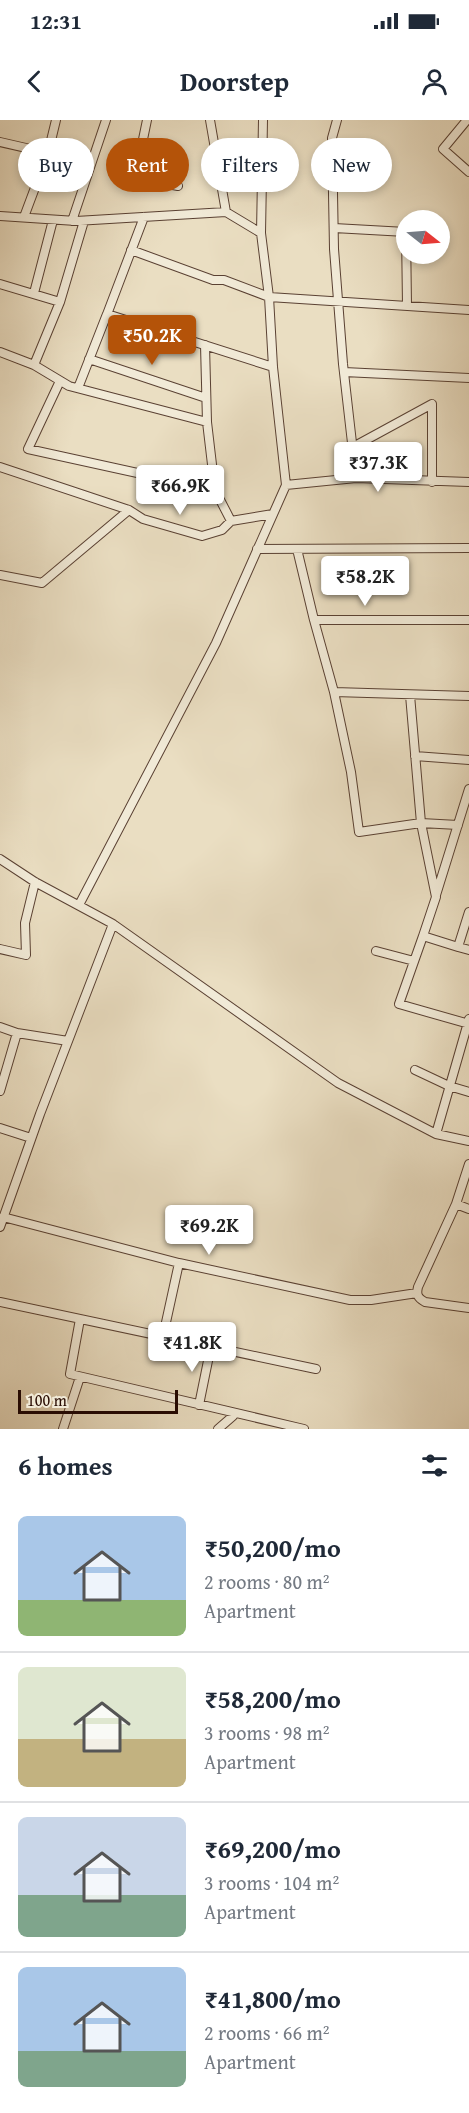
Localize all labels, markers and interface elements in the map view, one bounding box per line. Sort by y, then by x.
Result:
text: 12:31 [30,5,82,37]
text: Doorstep [180,61,289,101]
icon: back [18,65,51,98]
icon: person [418,65,451,98]
chip: Buy [18,138,94,192]
chip: Rent [106,138,189,192]
chip: Filters [201,138,299,192]
chip: New [311,138,392,192]
north arrow [396,210,450,264]
map controls [396,210,450,264]
pin: ₹50.2K [103,315,201,366]
text: ₹50.2K [122,320,182,349]
pin: ₹37.3K [329,442,427,493]
text: ₹37.3K [348,447,408,476]
pin: ₹66.9K [131,465,229,516]
text: ₹66.9K [150,470,210,499]
pin: ₹58.2K [316,556,414,607]
text: ₹58.2K [335,561,395,590]
pin: ₹69.2K [160,1205,258,1256]
text: ₹69.2K [179,1210,239,1239]
pin: ₹41.8K [143,1322,241,1373]
text: ₹41.8K [162,1327,222,1356]
scale bar [18,1387,178,1414]
text: 100 m [27,1388,67,1412]
text: 6 homes [18,1446,113,1485]
icon: filters [418,1449,451,1482]
text: ₹50,200/mo [204,1528,341,1567]
icon: home [66,1540,138,1612]
text: 2 rooms · 80 m² [204,1567,330,1596]
text: Apartment [204,1596,296,1625]
text: ₹58,200/mo [204,1679,341,1718]
icon: home [66,1691,138,1763]
text: 3 rooms · 98 m² [204,1718,330,1747]
text: Apartment [204,1747,296,1776]
text: ₹69,200/mo [204,1829,341,1868]
icon: home [66,1841,138,1913]
text: 3 rooms · 104 m² [204,1868,339,1897]
text: Apartment [204,1897,296,1926]
text: ₹41,800/mo [204,1979,341,2018]
icon: home [66,1991,138,2063]
text: 2 rooms · 66 m² [204,2018,330,2047]
text: Apartment [204,2047,296,2076]

